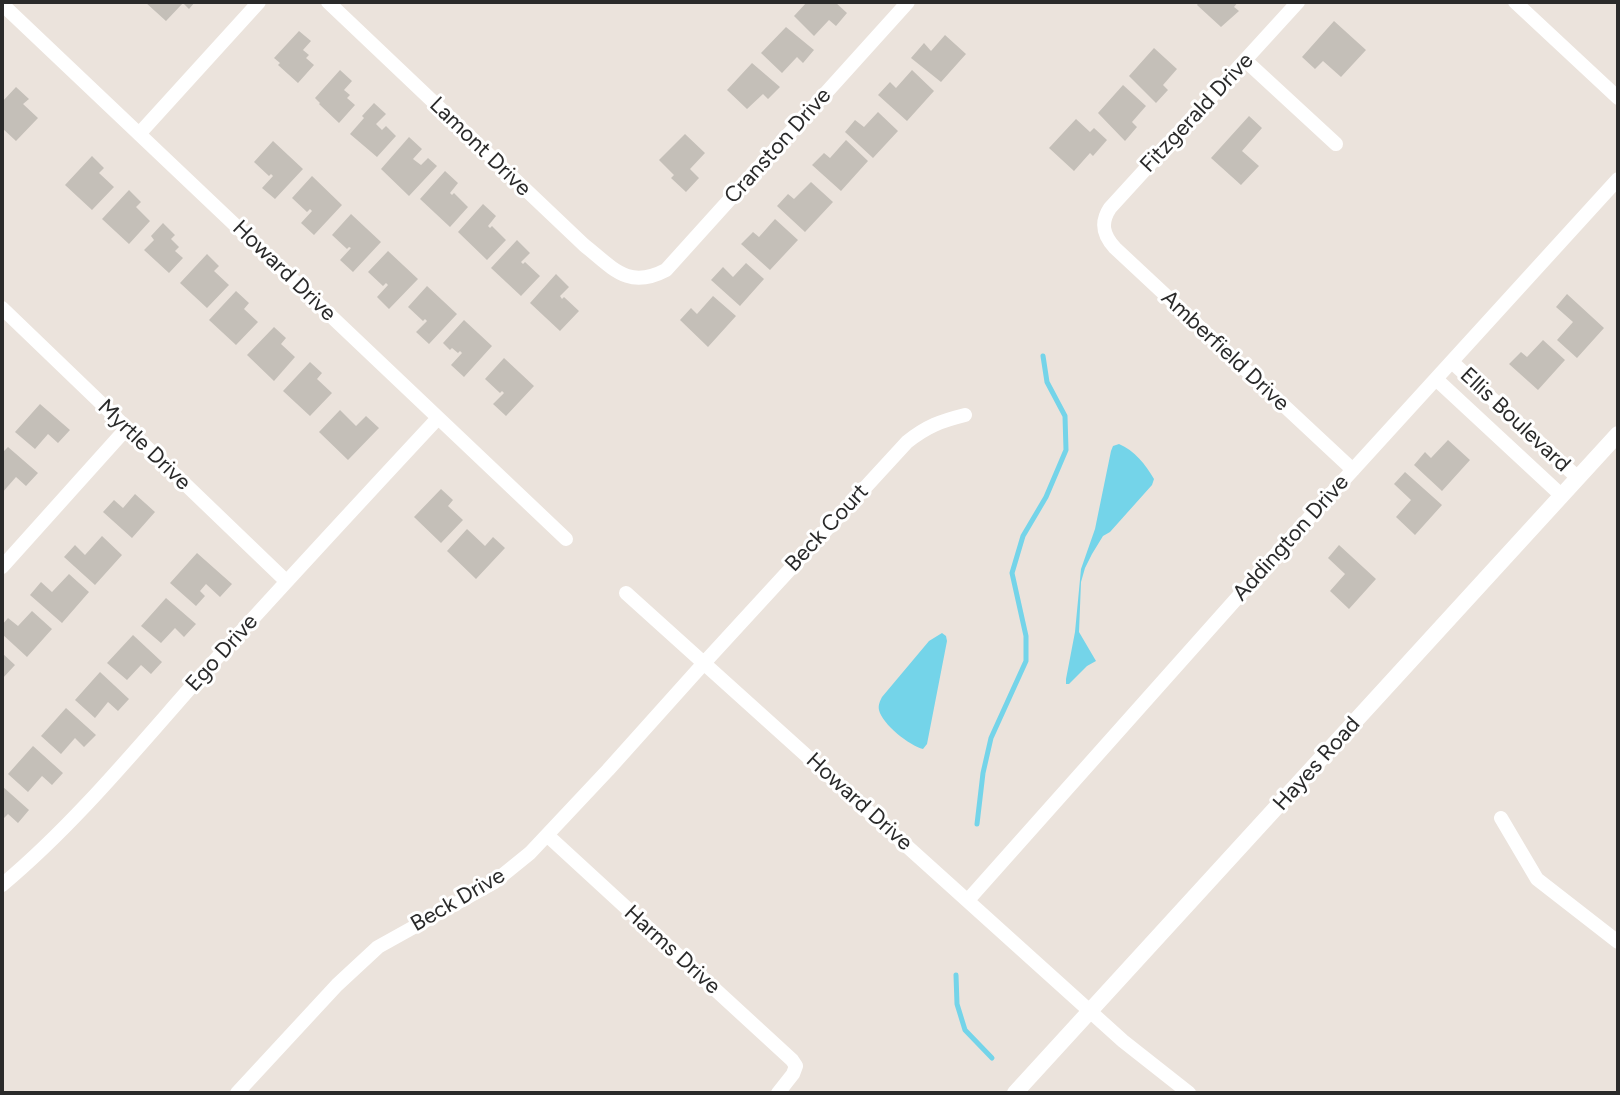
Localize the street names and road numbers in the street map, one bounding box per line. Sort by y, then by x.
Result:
street label: Fitzgerald Drive [1135,48,1259,178]
street label: Cranston Drive [719,83,837,209]
street label: Lamont Drive [424,92,536,202]
street label: Howard Drive [227,215,341,327]
street label: Amberfield Drive [1156,285,1294,417]
street label: Ellis Boulevard [1454,362,1576,478]
street label: Myrtle Drive [92,394,196,496]
street label: Addington Drive [1228,470,1354,606]
street label: Beck Court [780,479,874,577]
street label: Ego Drive [180,609,264,697]
street label: Hayes Road [1268,712,1366,816]
street label: Howard Drive [800,747,918,857]
street label: Beck Drive [406,862,510,938]
street label: Harms Drive [618,900,726,1000]

